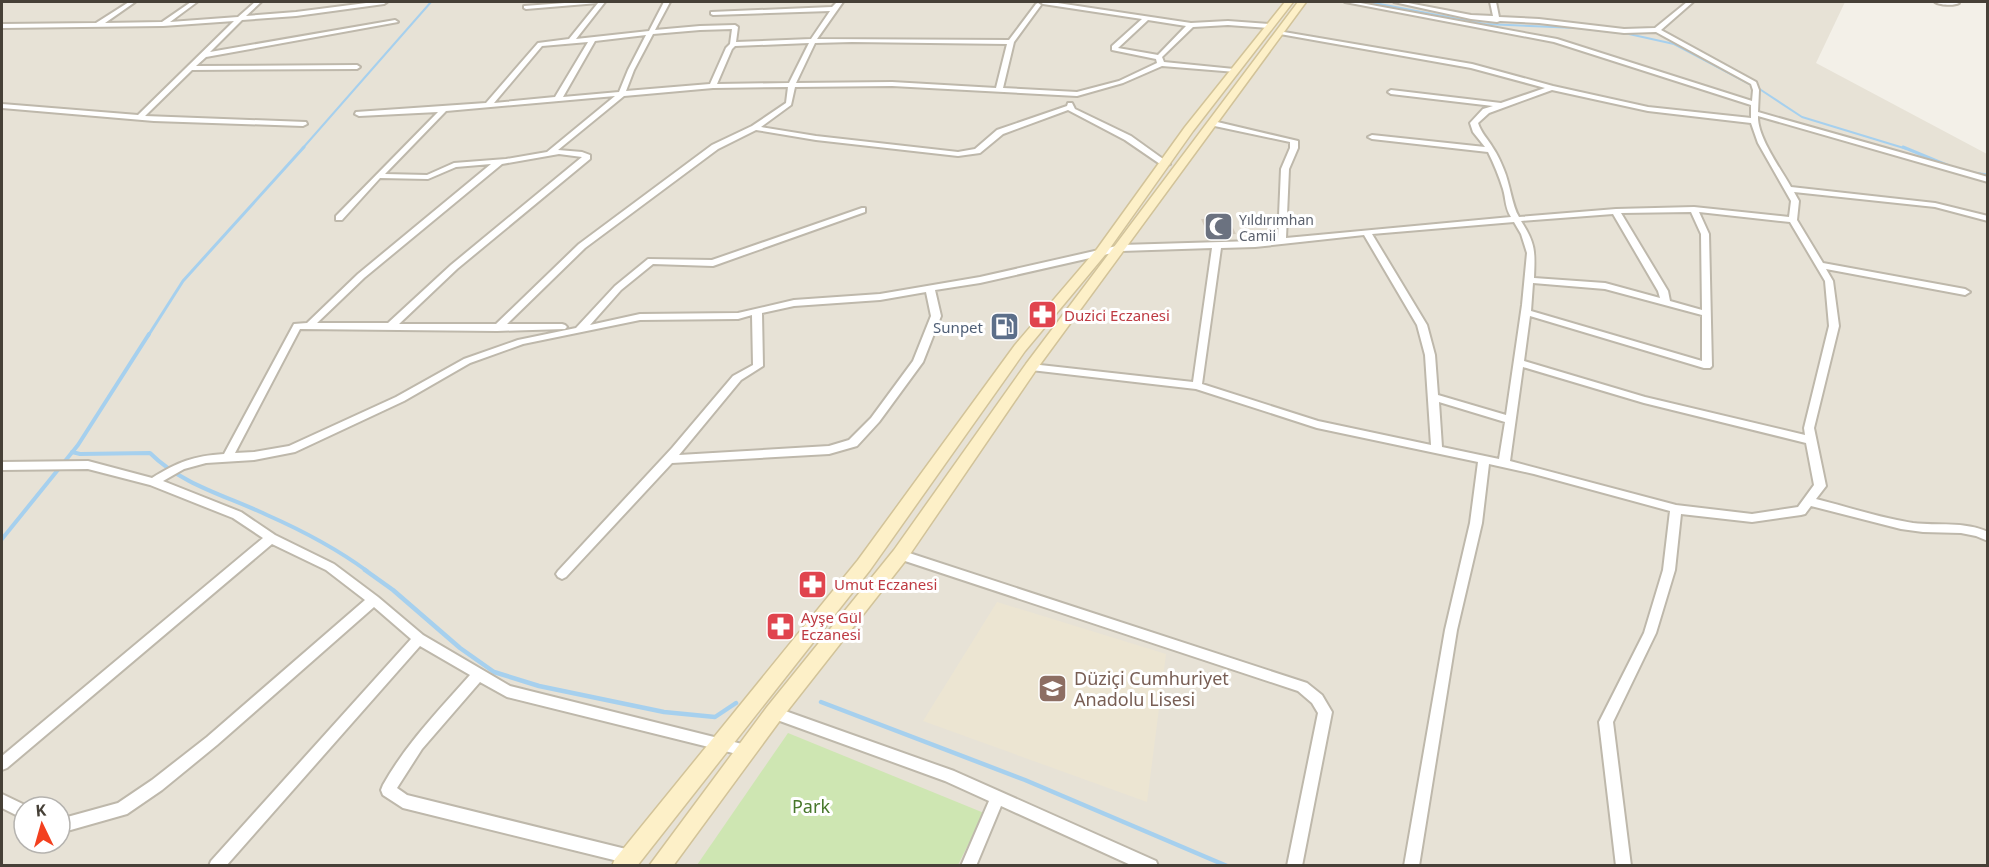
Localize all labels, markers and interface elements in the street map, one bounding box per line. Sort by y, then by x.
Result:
place label: Yıldırımhan Camii [1239,210,1314,245]
mosque icon: Yıldırımhan Camii [1202,211,1234,243]
pharmacy icon: Duzici Eczanesi [1027,299,1059,331]
place label: Duzici Eczanesi [1064,305,1170,325]
fuel station icon: Sunpet [988,311,1020,343]
place label: Sunpet [933,317,984,337]
pharmacy icon: Umut Eczanesi [797,568,829,600]
place label: Umut Eczanesi [834,574,937,594]
place label: Ayşe Gül Eczanesi [801,607,862,644]
pharmacy icon: Ayşe Gül Eczanesi [764,610,796,642]
place label: Düziçi Cumhuriyet Anadolu Lisesi [1074,666,1229,711]
school or university icon: Düziçi Cumhuriyet Anadolu Lisesi [1037,672,1069,704]
park label: Park [792,794,830,818]
north arrow [12,795,72,855]
text: K [34,799,47,821]

